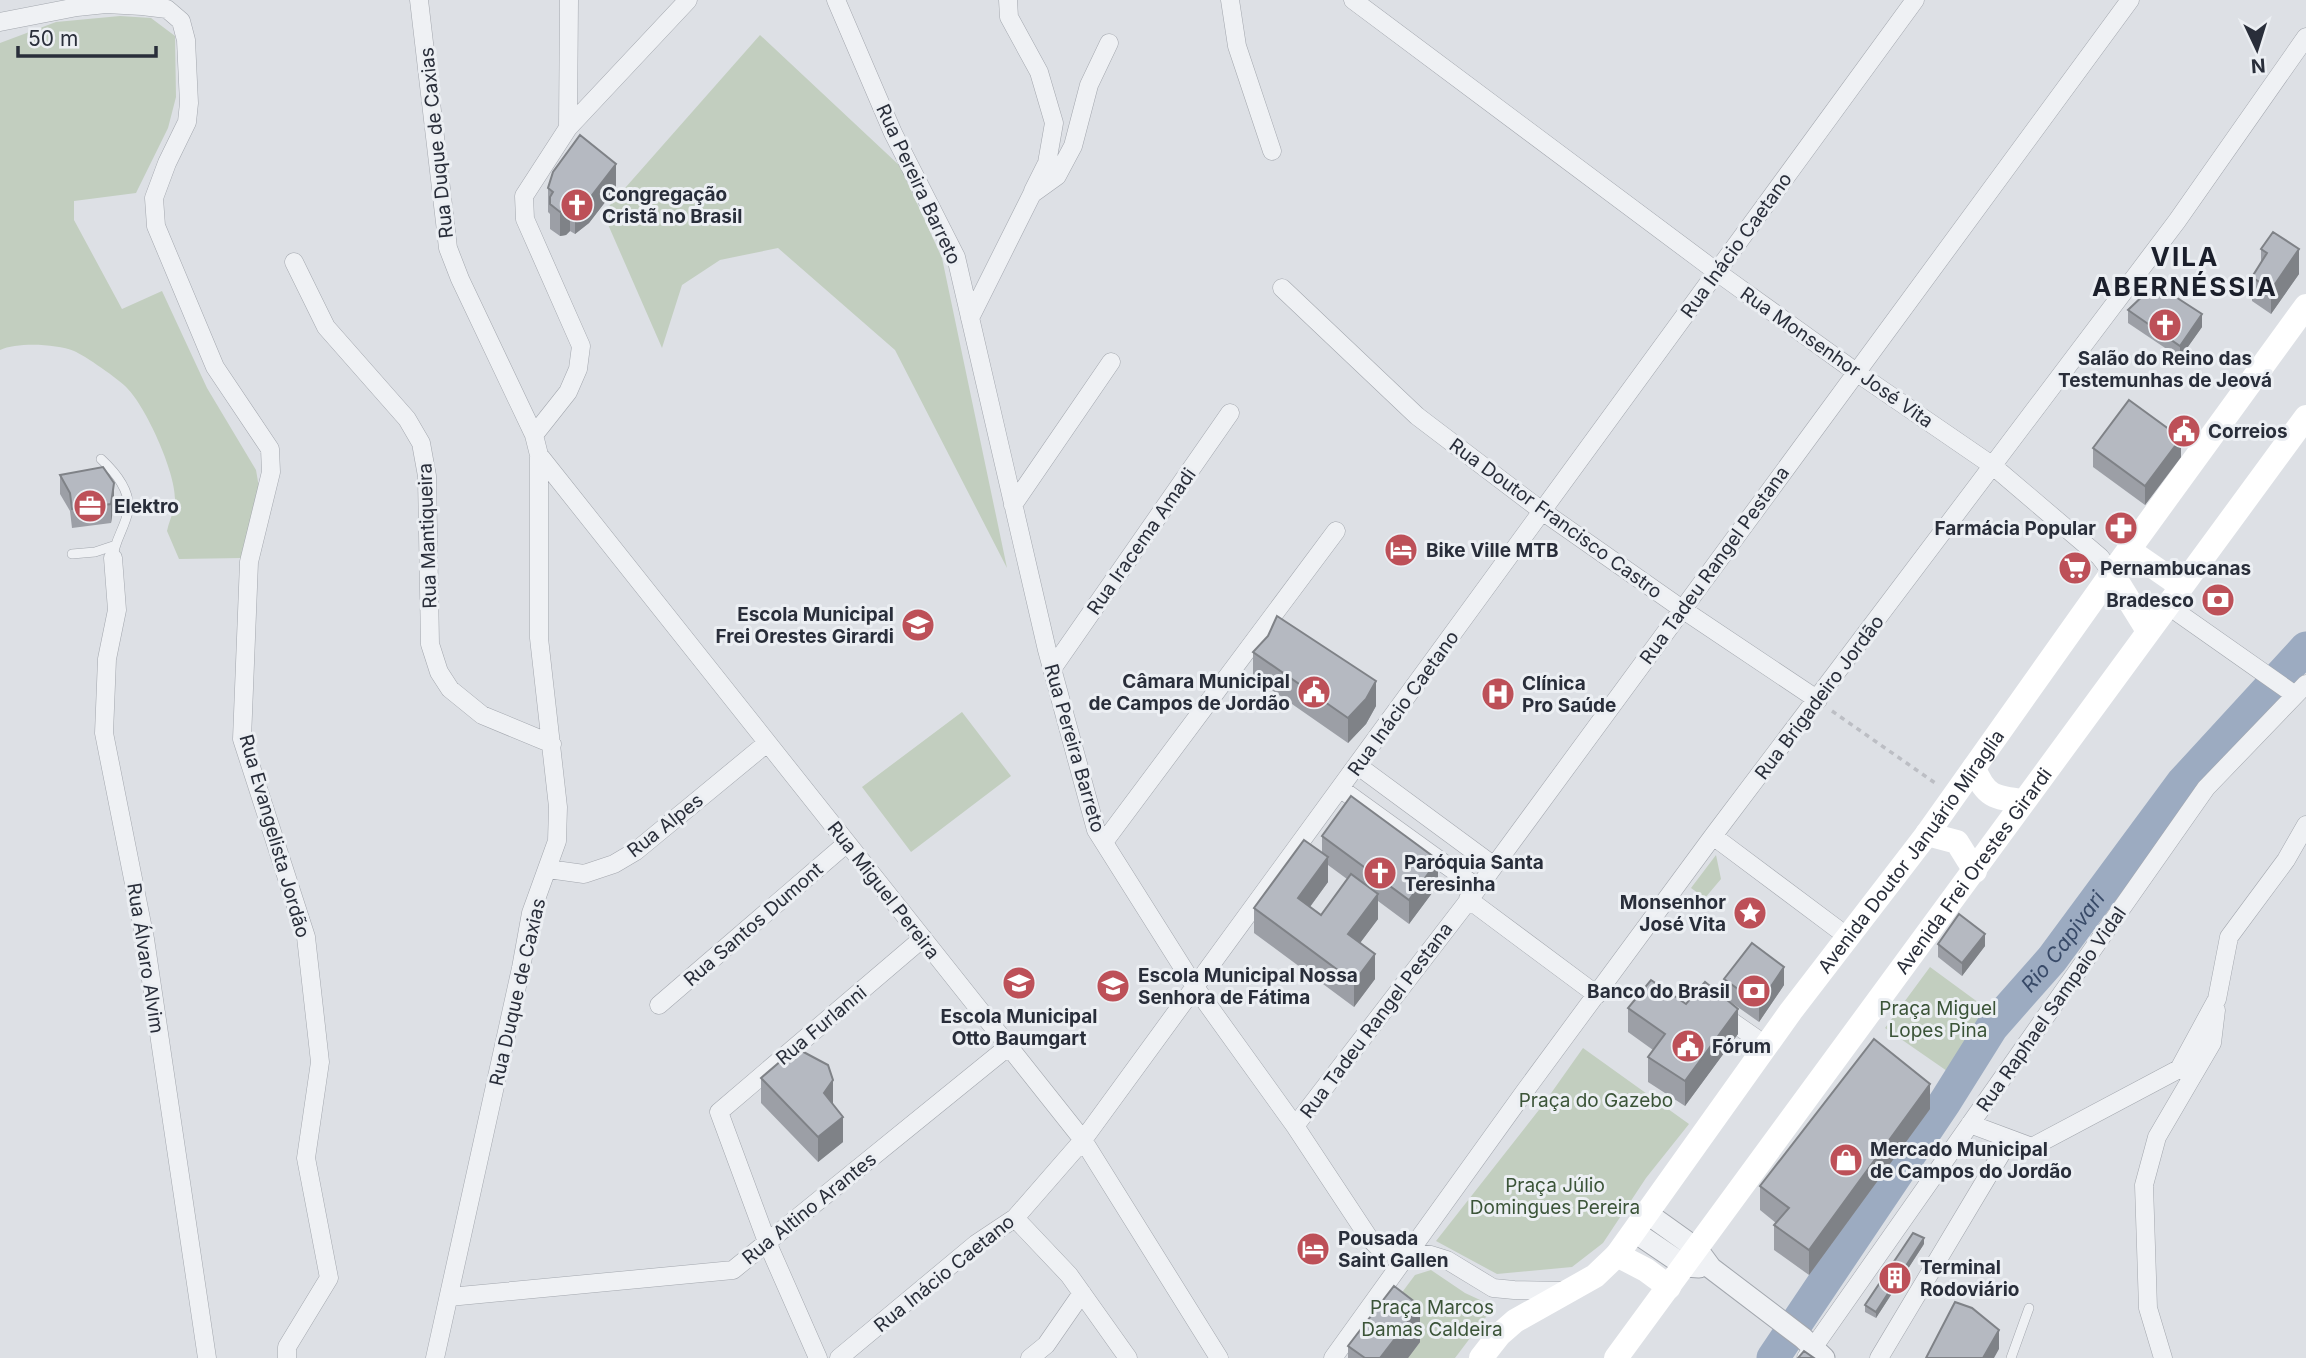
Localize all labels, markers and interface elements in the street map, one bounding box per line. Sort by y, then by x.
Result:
scale bar [18,14,156,58]
north arrow [2222,14,2292,84]
text: 50 m [28,26,78,51]
street label: Rua Duque de Caxias [415,46,458,240]
text: N [2250,53,2266,77]
street label: Rua Pereira Barreto [871,100,966,268]
street label: Rua Inácio Caetano [1676,168,1797,322]
place label: Congregação Cristã no Brasil [602,183,742,228]
church icon: Congregação Cristã no Brasil [558,186,596,224]
district label: VILA ABERNÉSSIA [2092,241,2278,302]
street label: Rua Monsenhor José Vita [1736,282,1938,433]
church icon: Salão do Reino das Testemunhas de Jeová [2146,306,2184,344]
place label: Salão do Reino das Testemunhas de Jeová [2058,347,2272,392]
public building icon: Correios [2165,412,2203,450]
place label: Correios [2208,420,2288,443]
street label: Rua Doutor Francisco Castro [1445,433,1667,603]
street label: Rua Tadeu Rangel Pestana [1635,462,1794,669]
street label: Rua Mantiqueira [413,463,442,609]
street label: Rua Iracema Amadi [1082,464,1201,619]
office icon: Elektro [71,487,109,525]
place label: Elektro [114,495,179,518]
pharmacy icon: Farmácia Popular [2102,509,2140,547]
place label: Farmácia Popular [1935,517,2096,540]
hotel icon: Bike Ville MTB [1382,531,1420,569]
place label: Bike Ville MTB [1426,539,1559,562]
supermarket icon: Pernambucanas [2056,549,2094,587]
place label: Pernambucanas [2100,557,2251,580]
bank icon: Bradesco [2199,581,2237,619]
place label: Bradesco [2106,589,2194,612]
place label: Escola Municipal Frei Orestes Girardi [716,603,894,648]
school or university icon: Escola Municipal Frei Orestes Girardi [899,606,937,644]
street label: Rua Brigadeiro Jordão [1750,611,1889,784]
street label: Rua Inácio Caetano [1343,626,1464,780]
street label: Rua Pereira Barreto [1039,661,1110,835]
place label: Câmara Municipal de Campos de Jordão [1089,670,1290,715]
place label: Clínica Pro Saúde [1522,672,1616,717]
public building icon: Câmara Municipal de Campos de Jordão [1295,673,1333,711]
hospital icon: Clínica Pro Saúde [1479,675,1517,713]
street label: Avenida Doutor Januário Miraglia [1813,725,2009,978]
street label: Rua Evangelista Jordão [234,732,315,940]
street label: Avenida Frei Orestes Girardi [1890,764,2057,979]
street label: Rua Alpes [623,789,708,862]
street label: Rua Miguel Pereira [823,817,945,964]
place label: Paróquia Santa Teresinha [1404,851,1544,896]
church icon: Paróquia Santa Teresinha [1361,854,1399,892]
street label: Rua Santos Dumont [679,858,828,991]
street label: Rua Álvaro Alvim [122,881,170,1035]
water label: Rio Capivari [2016,885,2110,997]
place label: Monsenhor José Vita [1620,891,1726,936]
place icon: Monsenhor José Vita [1731,894,1769,932]
street label: Rua Duque de Caxias [485,896,550,1088]
street label: Rua Raphael Sampaio Vidal [1972,902,2131,1116]
street label: Rua Tadeu Rangel Pestana [1295,918,1458,1123]
school or university icon: Escola Municipal Otto Baumgart [1000,964,1038,1002]
place label: Escola Municipal Nossa Senhora de Fátima [1138,964,1358,1009]
school or university icon: Escola Municipal Nossa Senhora de Fátima [1094,967,1132,1005]
bank icon: Banco do Brasil [1735,972,1773,1010]
place label: Banco do Brasil [1587,980,1730,1003]
street label: Rua Furlanni [771,981,871,1070]
park label: Praça Miguel Lopes Pina [1879,997,1997,1042]
place label: Escola Municipal Otto Baumgart [941,1005,1097,1050]
public building icon: Fórum [1669,1027,1707,1065]
place label: Fórum [1712,1035,1771,1058]
park label: Praça do Gazebo [1519,1089,1673,1112]
place label: Mercado Municipal de Campos do Jordão [1870,1138,2072,1183]
shop icon: Mercado Municipal de Campos do Jordão [1827,1141,1865,1179]
street label: Rua Altino Arantes [738,1147,881,1269]
park label: Praça Júlio Domingues Pereira [1470,1174,1640,1219]
street label: Rua Inácio Caetano [870,1210,1019,1337]
place label: Pousada Saint Gallen [1338,1227,1449,1272]
hotel icon: Pousada Saint Gallen [1294,1230,1332,1268]
place label: Terminal Rodoviário [1920,1256,2019,1301]
building icon: Terminal Rodoviário [1876,1259,1914,1297]
park label: Praça Marcos Damas Caldeira [1361,1296,1503,1341]

